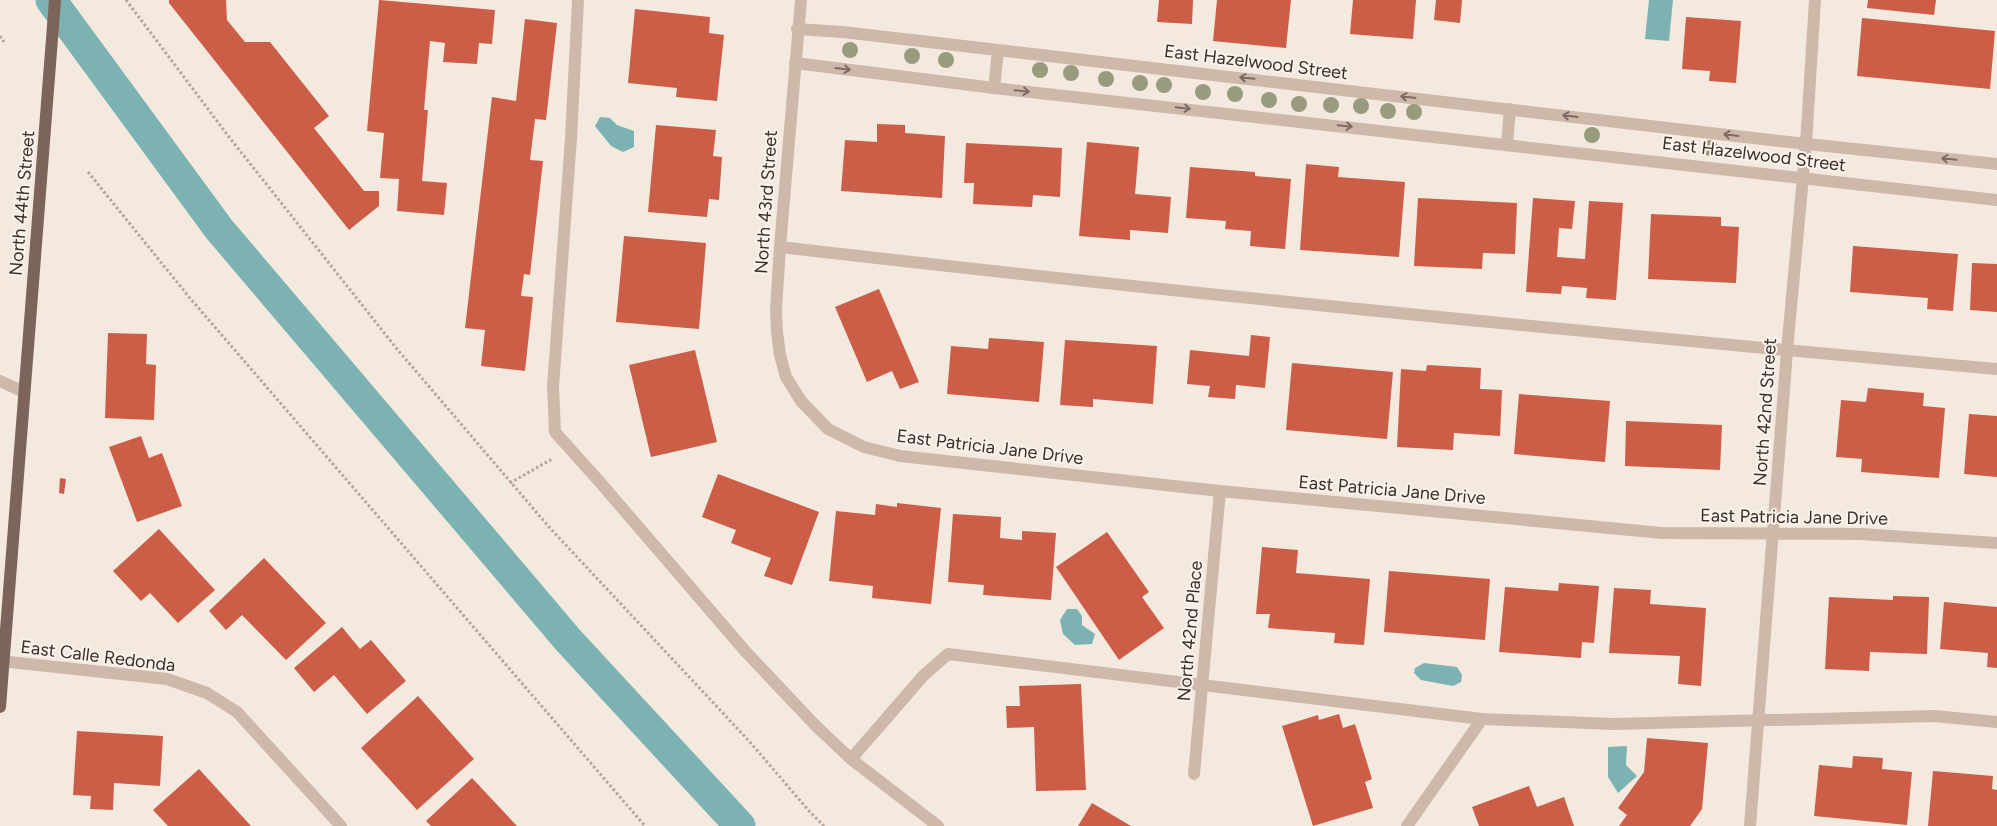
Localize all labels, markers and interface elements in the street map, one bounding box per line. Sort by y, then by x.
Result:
street label: East Hazelwood Street [1163,40,1349,84]
one-way arrow [835,64,851,74]
one-way arrow [1239,73,1255,83]
one-way arrow [1013,86,1029,96]
one-way arrow [1400,92,1416,102]
one-way arrow [1175,103,1191,113]
one-way arrow [1562,111,1578,121]
one-way arrow [1336,121,1352,131]
street label: North 44th Street [5,129,39,277]
street label: North 43rd Street [750,129,782,275]
one-way arrow [1723,130,1739,140]
street label: East Hazelwood Street [1661,132,1847,176]
one-way arrow [1941,154,1957,164]
street label: North 42nd Street [1749,337,1781,487]
street label: East Patricia Jane Drive [895,425,1085,469]
street label: East Patricia Jane Drive [1297,471,1487,509]
street label: East Patricia Jane Drive [1700,504,1888,530]
street label: North 42nd Place [1173,560,1207,702]
street label: East Calle Redonda [19,636,177,676]

